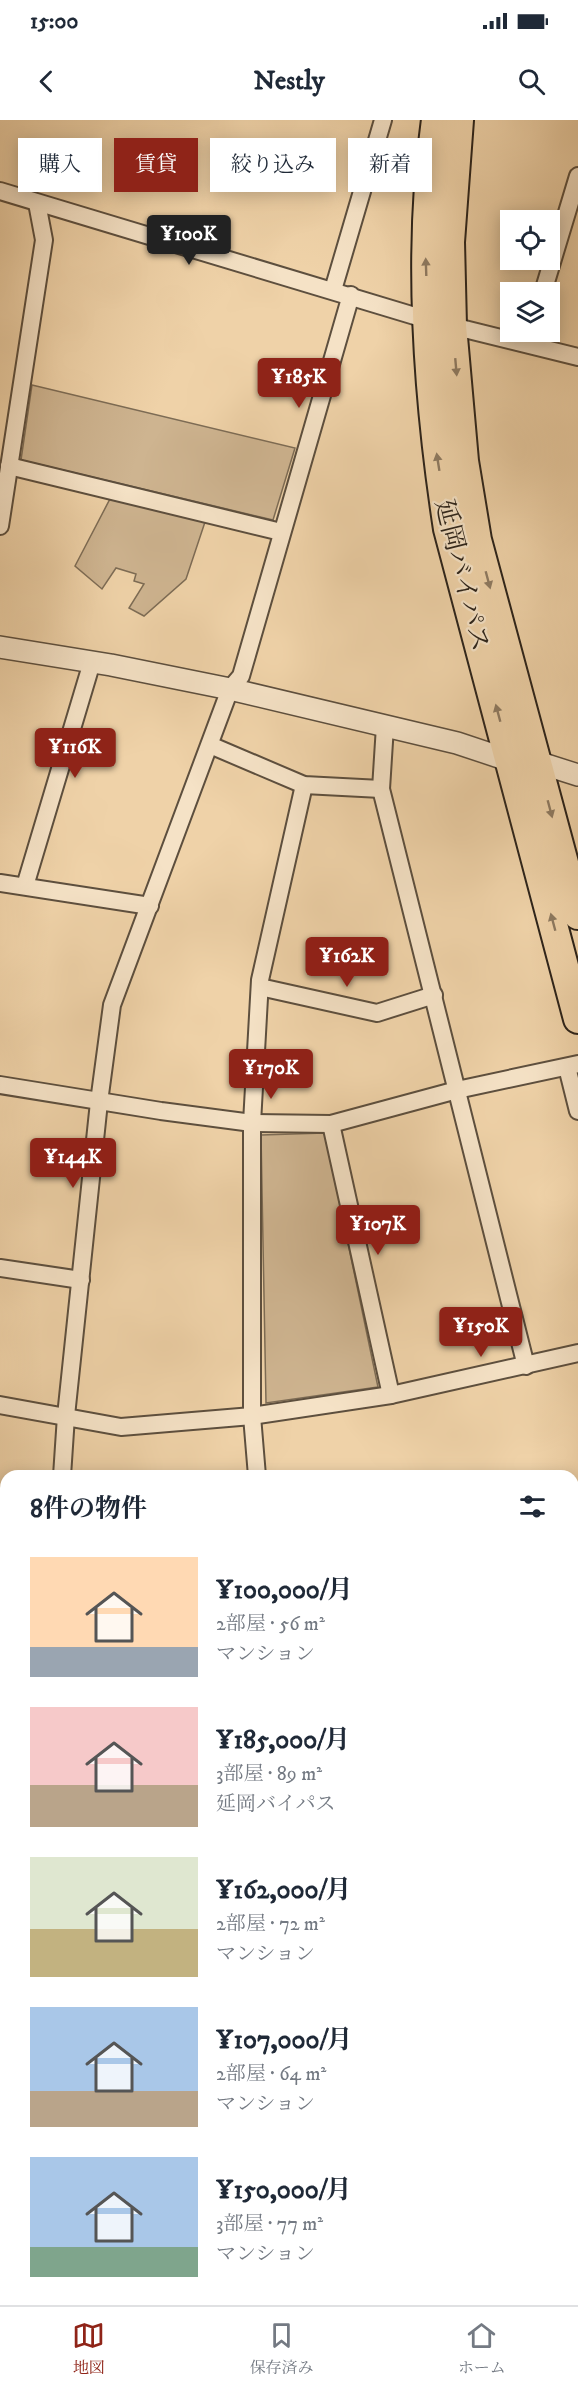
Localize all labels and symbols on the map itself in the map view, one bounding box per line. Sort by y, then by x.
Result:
pin: ¥100K [147,215,231,266]
one-way arrow [422,258,431,277]
pin: ¥185K [257,358,341,409]
one-way arrow [451,358,461,377]
one-way arrow [433,452,442,471]
street label: 延岡バイパス [427,496,496,655]
one-way arrow [483,571,493,589]
one-way arrow [493,703,502,721]
pin: ¥116K [33,728,117,779]
one-way arrow [545,800,555,818]
one-way arrow [547,912,557,931]
pin: ¥162K [305,937,389,988]
pin: ¥170K [229,1049,313,1100]
pin: ¥144K [31,1138,115,1189]
pin: ¥107K [336,1205,420,1256]
pin: ¥150K [439,1307,523,1358]

